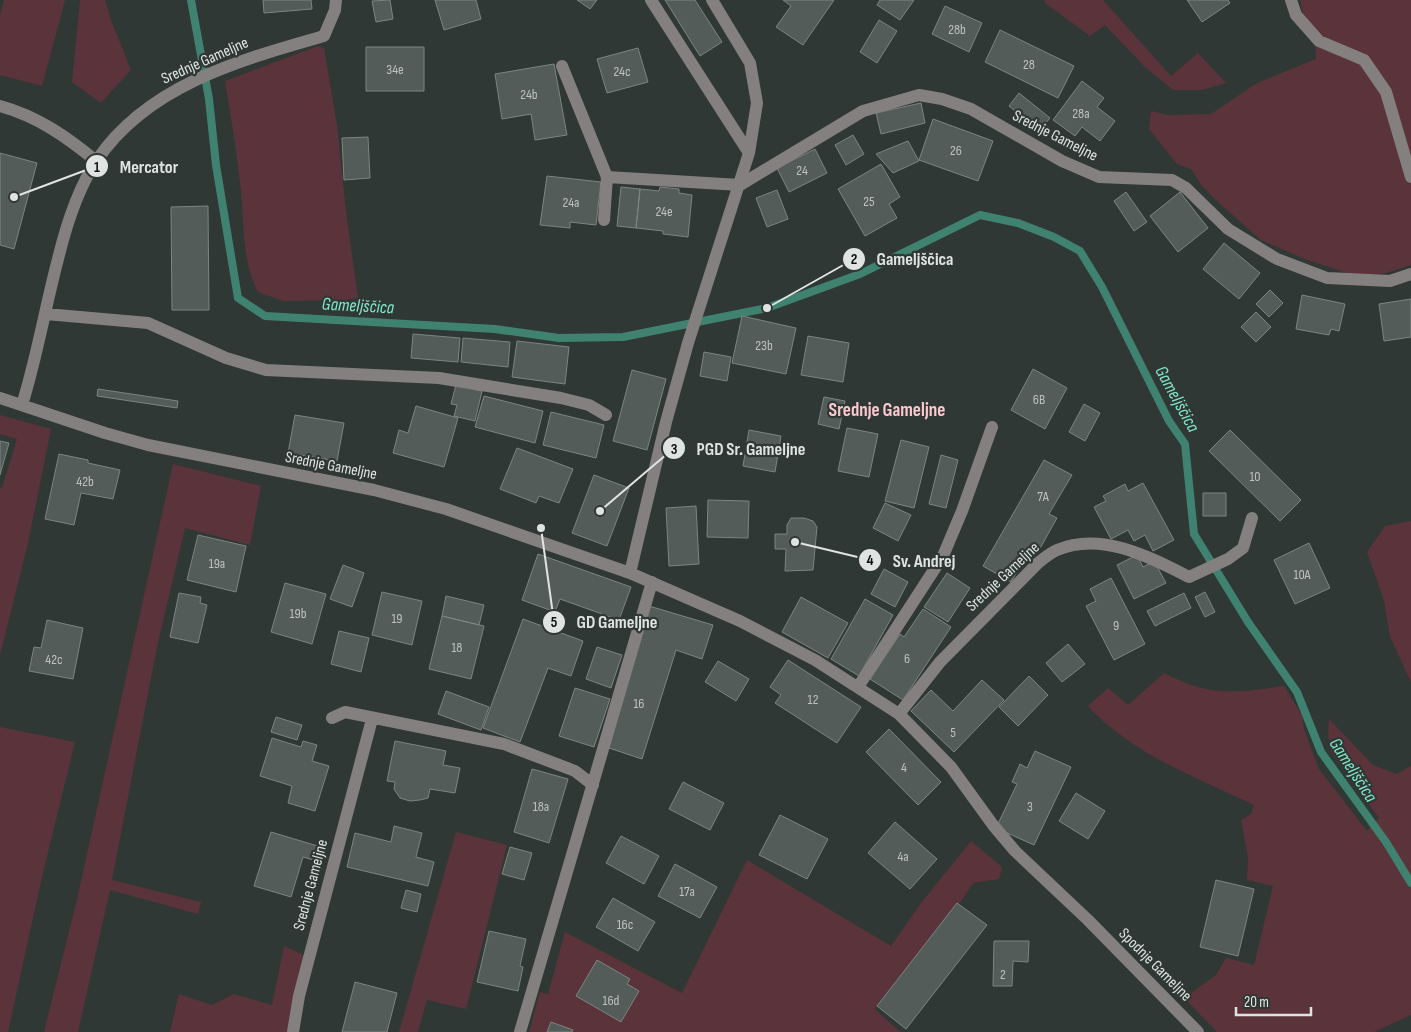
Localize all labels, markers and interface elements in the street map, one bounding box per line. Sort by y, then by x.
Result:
house number: 28b [948,21,966,38]
street label: Srednje Gameljne [159,33,251,89]
house number: 28 [1023,56,1035,73]
house number: 34e [386,61,404,78]
house number: 24c [613,63,631,80]
house number: 24b [520,86,538,103]
house number: 28a [1072,105,1090,122]
street label: Srednje Gameljne [1009,106,1101,166]
house number: 26 [950,142,962,159]
callout: Mercator [84,150,188,183]
text: Mercator [120,157,179,178]
text: 1 [94,158,100,177]
house number: 24 [796,162,808,179]
house number: 25 [863,193,875,210]
house number: 24a [563,194,579,211]
house number: 24e [655,203,673,220]
callout: Gameljščica [842,242,964,275]
text: Gameljščica [877,249,953,270]
text: 2 [851,250,857,269]
water label: Gameljščica [321,294,395,318]
house number: 23b [755,337,773,354]
water label: Gameljščica [1150,362,1204,436]
house number: 6B [1033,391,1045,408]
district label: Srednje Gameljne [829,399,945,422]
callout: PGD Sr. Gameljne [661,432,815,465]
text: PGD Sr. Gameljne [697,439,805,460]
text: 3 [671,440,678,459]
street label: Srednje Gameljne [283,448,379,484]
house number: 10 [1249,468,1261,485]
house number: 42b [76,473,94,490]
house number: 7A [1037,488,1050,505]
street label: Srednje Gameljne [962,538,1044,616]
callout: Sv. Andrej [858,544,966,577]
text: 4 [867,551,874,570]
text: Sv. Andrej [893,551,955,572]
house number: 19a [209,555,225,572]
house number: 10A [1293,566,1312,583]
house number: 19b [290,605,307,622]
callout: GD Gameljne [541,605,667,638]
house number: 19 [391,610,403,627]
text: GD Gameljne [576,612,658,633]
text: 5 [551,613,558,632]
house number: 9 [1113,617,1119,634]
house number: 18 [451,639,463,656]
house number: 6 [904,650,910,667]
house number: 42c [45,651,63,668]
house number: 12 [808,691,819,708]
house number: 16 [633,695,645,712]
house number: 5 [950,724,956,741]
water label: Gameljščica [1325,734,1382,807]
house number: 4 [901,759,907,776]
house number: 18a [533,798,549,815]
house number: 3 [1027,798,1033,815]
street label: Srednje Gameljne [290,838,332,932]
house number: 4a [897,848,909,865]
house number: 17a [679,883,695,900]
house number: 16c [617,916,633,933]
street label: Spodnje Gameljne [1114,924,1196,1006]
house number: 2 [1000,966,1006,983]
scale bar [1236,984,1311,1016]
house number: 16d [603,992,620,1009]
text: 20 m [1244,993,1269,1012]

